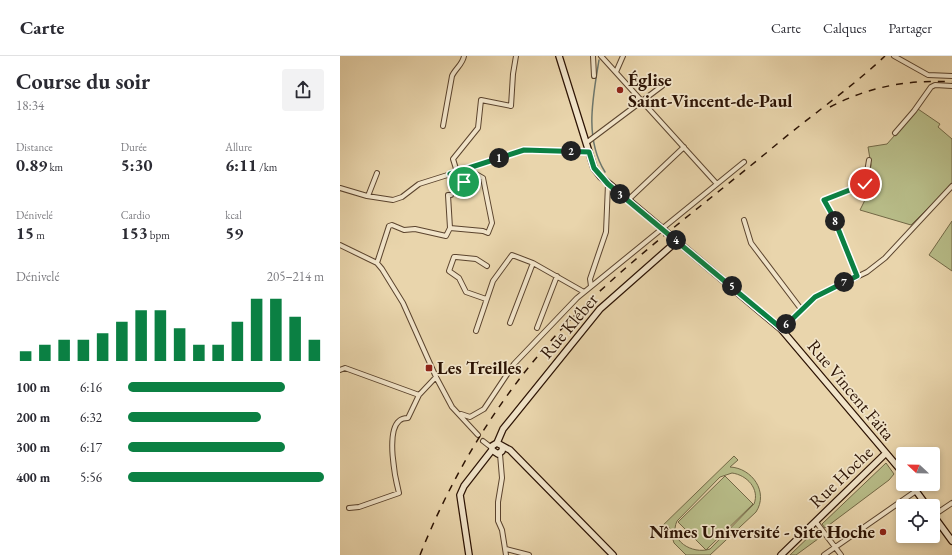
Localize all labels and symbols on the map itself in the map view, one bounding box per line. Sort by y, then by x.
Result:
place label: Église Saint-Vincent-de-Paul [628,68,793,112]
marker: Église Saint-Vincent-de-Paul [615,85,625,95]
pin: 2 [561,141,581,161]
pin: 1 [489,148,509,168]
pin [447,165,481,199]
pin [848,167,882,201]
pin: 3 [610,184,630,204]
pin: 8 [825,211,845,231]
pin: 4 [666,230,686,250]
pin: 7 [834,272,854,292]
pin: 5 [722,276,742,296]
street label: Rue Kléber [534,288,603,363]
pin: 6 [776,314,796,334]
street label: Rue Vincent Faïta [803,335,901,445]
place label: Les Treilles [437,356,522,379]
marker: Les Treilles [424,363,434,373]
street label: Rue Hoche [804,441,877,513]
north arrow [896,447,940,491]
place label: Nîmes Université - Site Hoche [649,520,875,543]
marker: Nîmes Université - Site Hoche [878,527,888,537]

